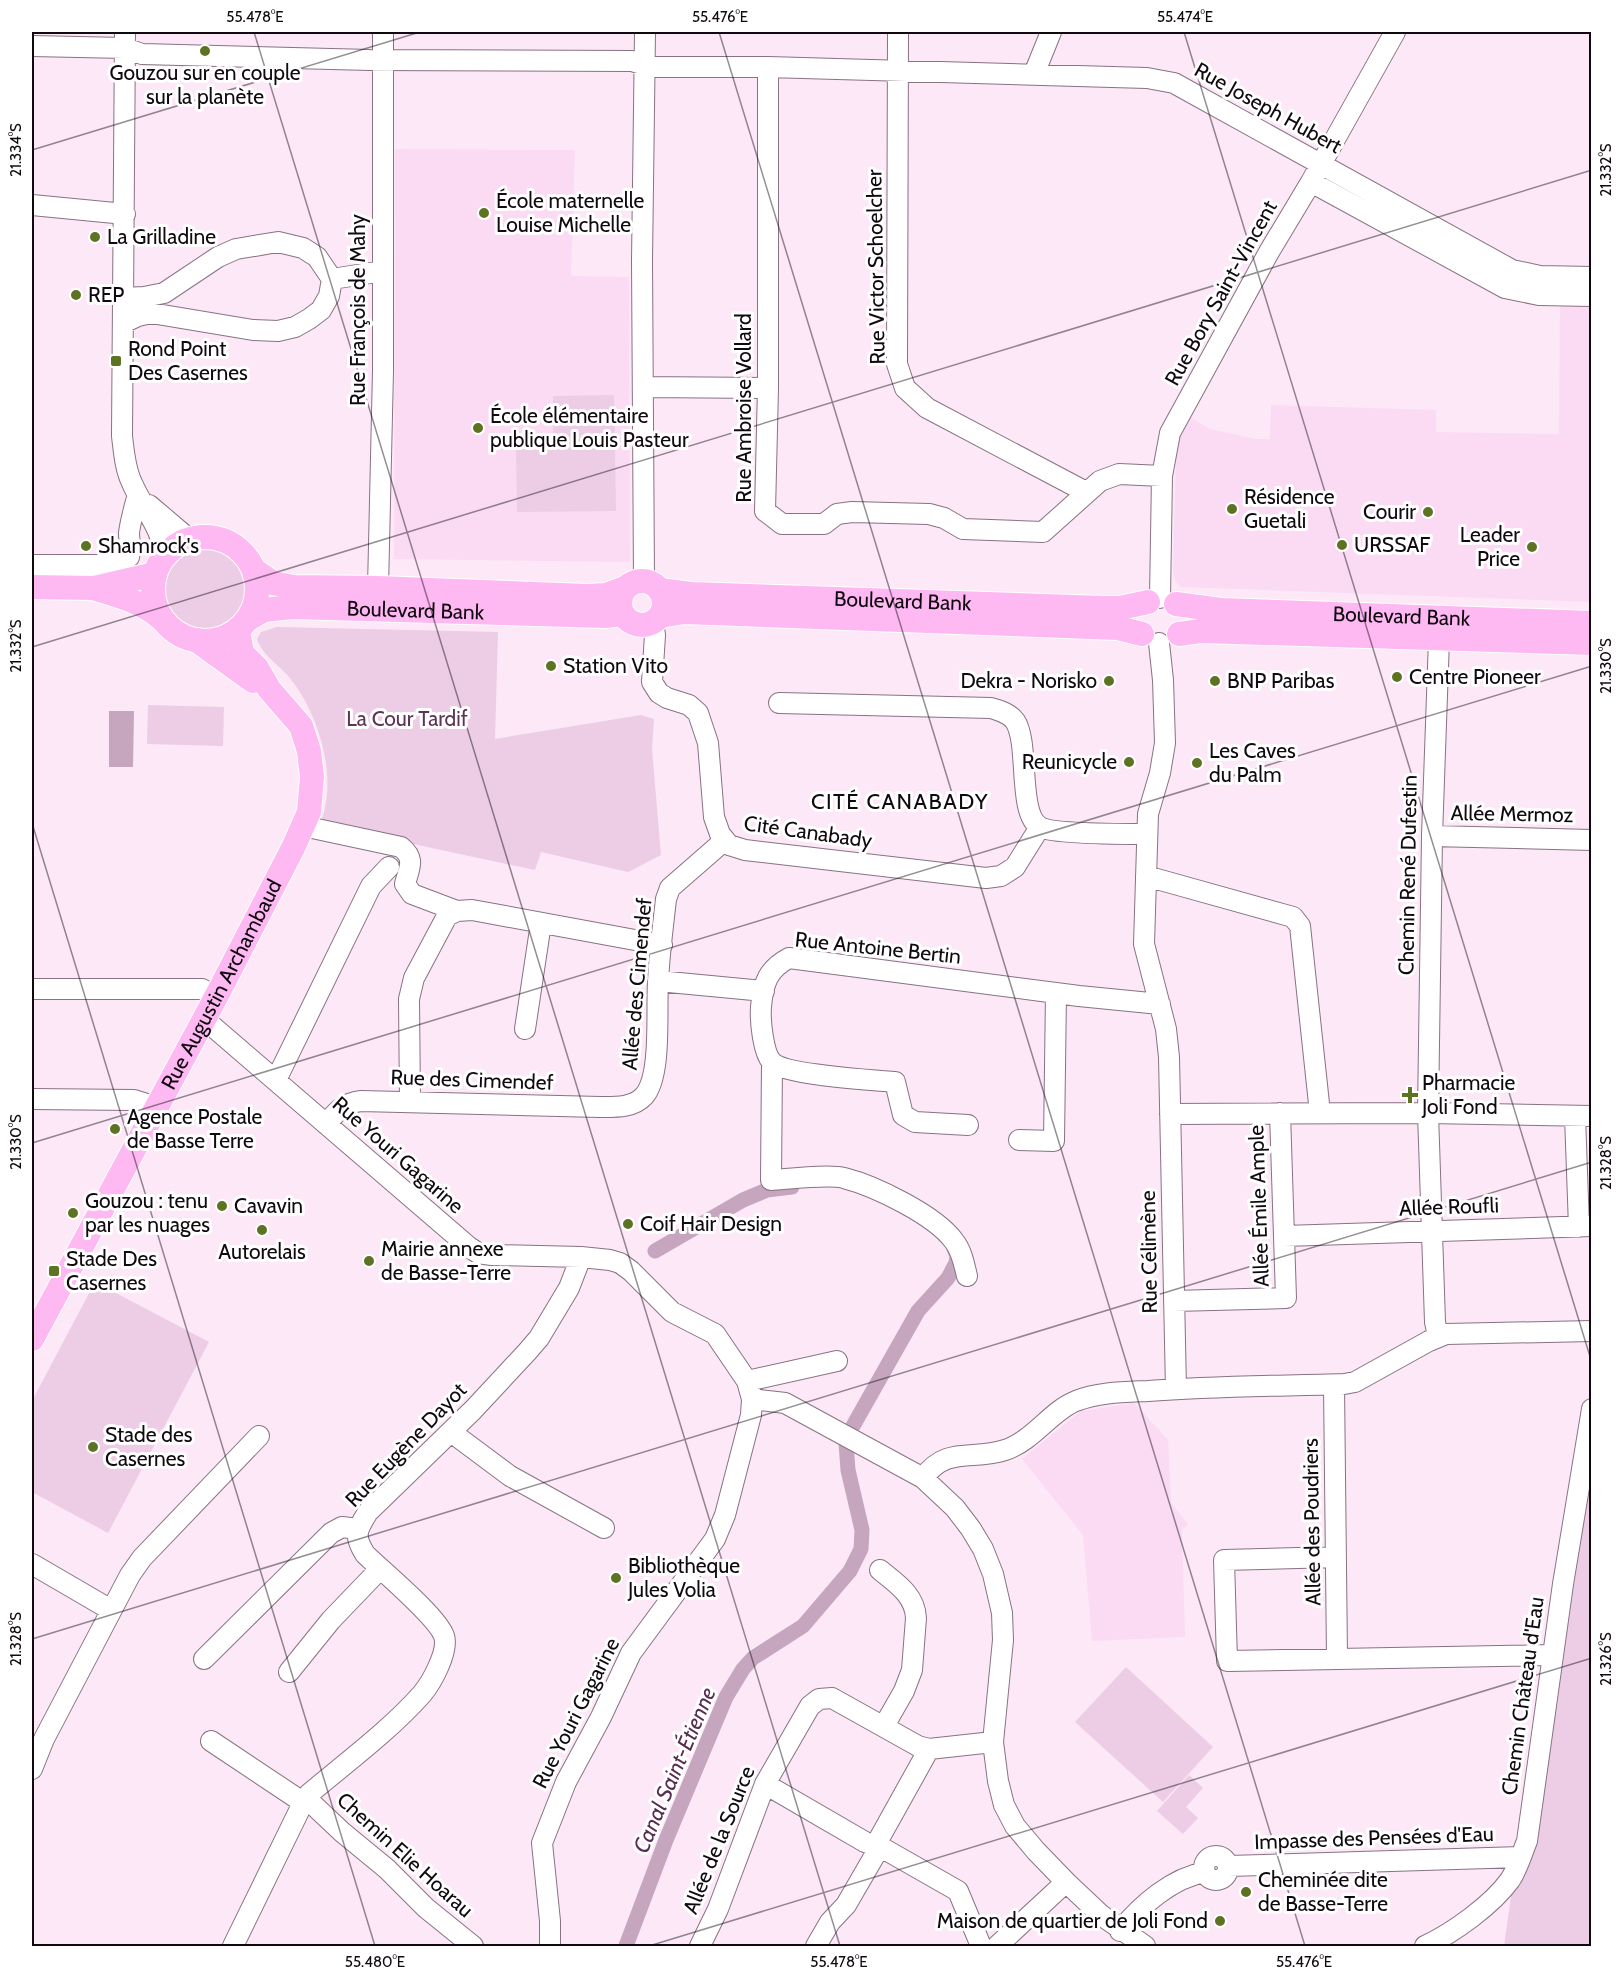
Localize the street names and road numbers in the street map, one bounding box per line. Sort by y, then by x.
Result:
street label: Rue Joseph Hubert [1190,57,1346,158]
street label: Rue Victor Schoelcher [861,169,890,365]
street label: Rue Bory Saint-Vincent [1159,196,1282,390]
street label: Rue François de Mahy [345,214,370,406]
street label: Rue Ambroise Vollard [731,313,756,503]
street label: Boulevard Bank [833,586,972,616]
street label: Boulevard Bank [346,596,485,625]
street label: Boulevard Bank [1332,601,1471,631]
street label: Chemin René Dufestin [1393,775,1422,975]
street label: Allée Mermoz [1450,800,1574,827]
street label: Cité Canabady [742,810,874,853]
street label: Rue Augustin Archambaud [156,875,287,1094]
street label: Allée des Cimendef [617,897,656,1071]
street label: Rue Antoine Bertin [794,926,962,969]
street label: Rue des Cimendef [390,1064,554,1095]
street label: Rue Youri Gagarine [328,1091,469,1219]
street label: Allée Émile Ample [1243,1124,1274,1287]
street label: Rue Célimène [1135,1190,1162,1314]
street label: Allée Roufli [1399,1192,1499,1221]
street label: Rue Eugène Dayot [340,1377,471,1512]
street label: Allée des Poudriers [1298,1438,1325,1606]
street label: Chemin Château d'Eau [1496,1595,1549,1797]
street label: Rue Youri Gagarine [527,1633,624,1792]
street label: Allée de la Source [678,1762,760,1917]
street label: Chemin Elie Hoarau [332,1787,479,1922]
street label: Impasse des Pensées d'Eau [1254,1821,1494,1854]

